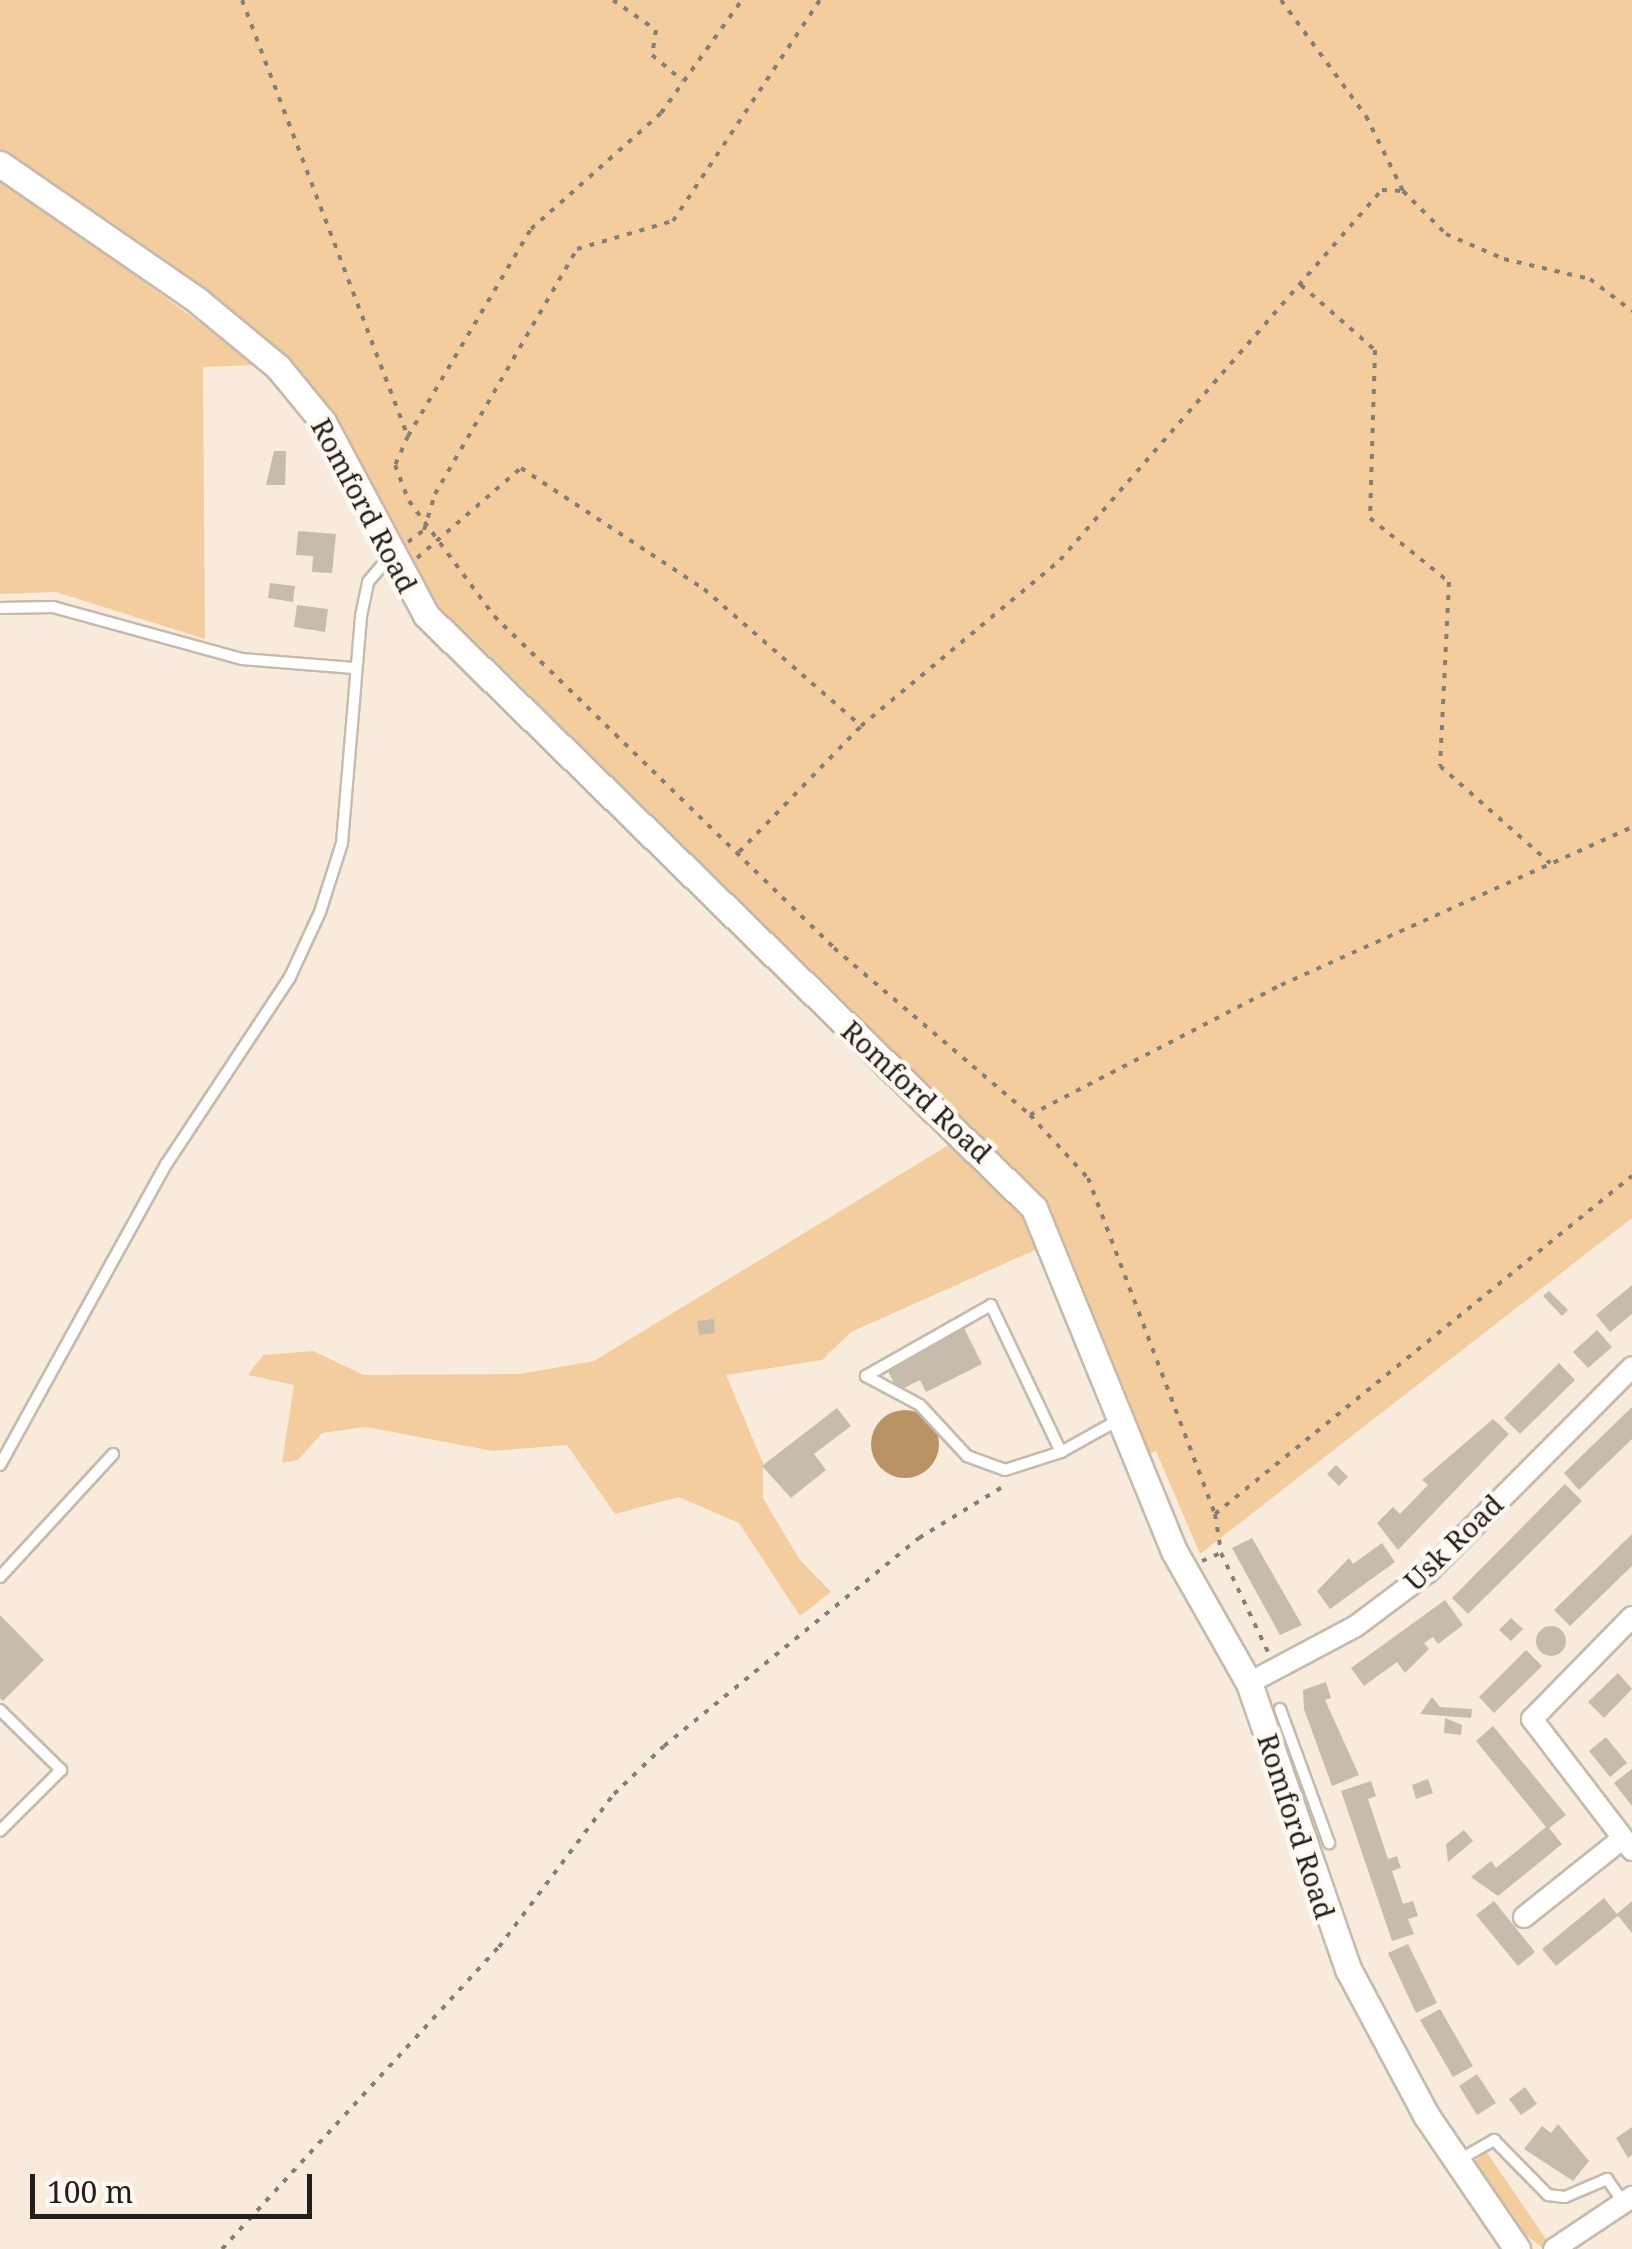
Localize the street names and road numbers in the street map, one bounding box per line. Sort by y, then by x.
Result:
street label: Romford Road [305,412,425,598]
street label: Romford Road [835,1013,999,1169]
street label: Usk Road [1397,1487,1509,1597]
street label: Romford Road [1251,1729,1343,1923]

